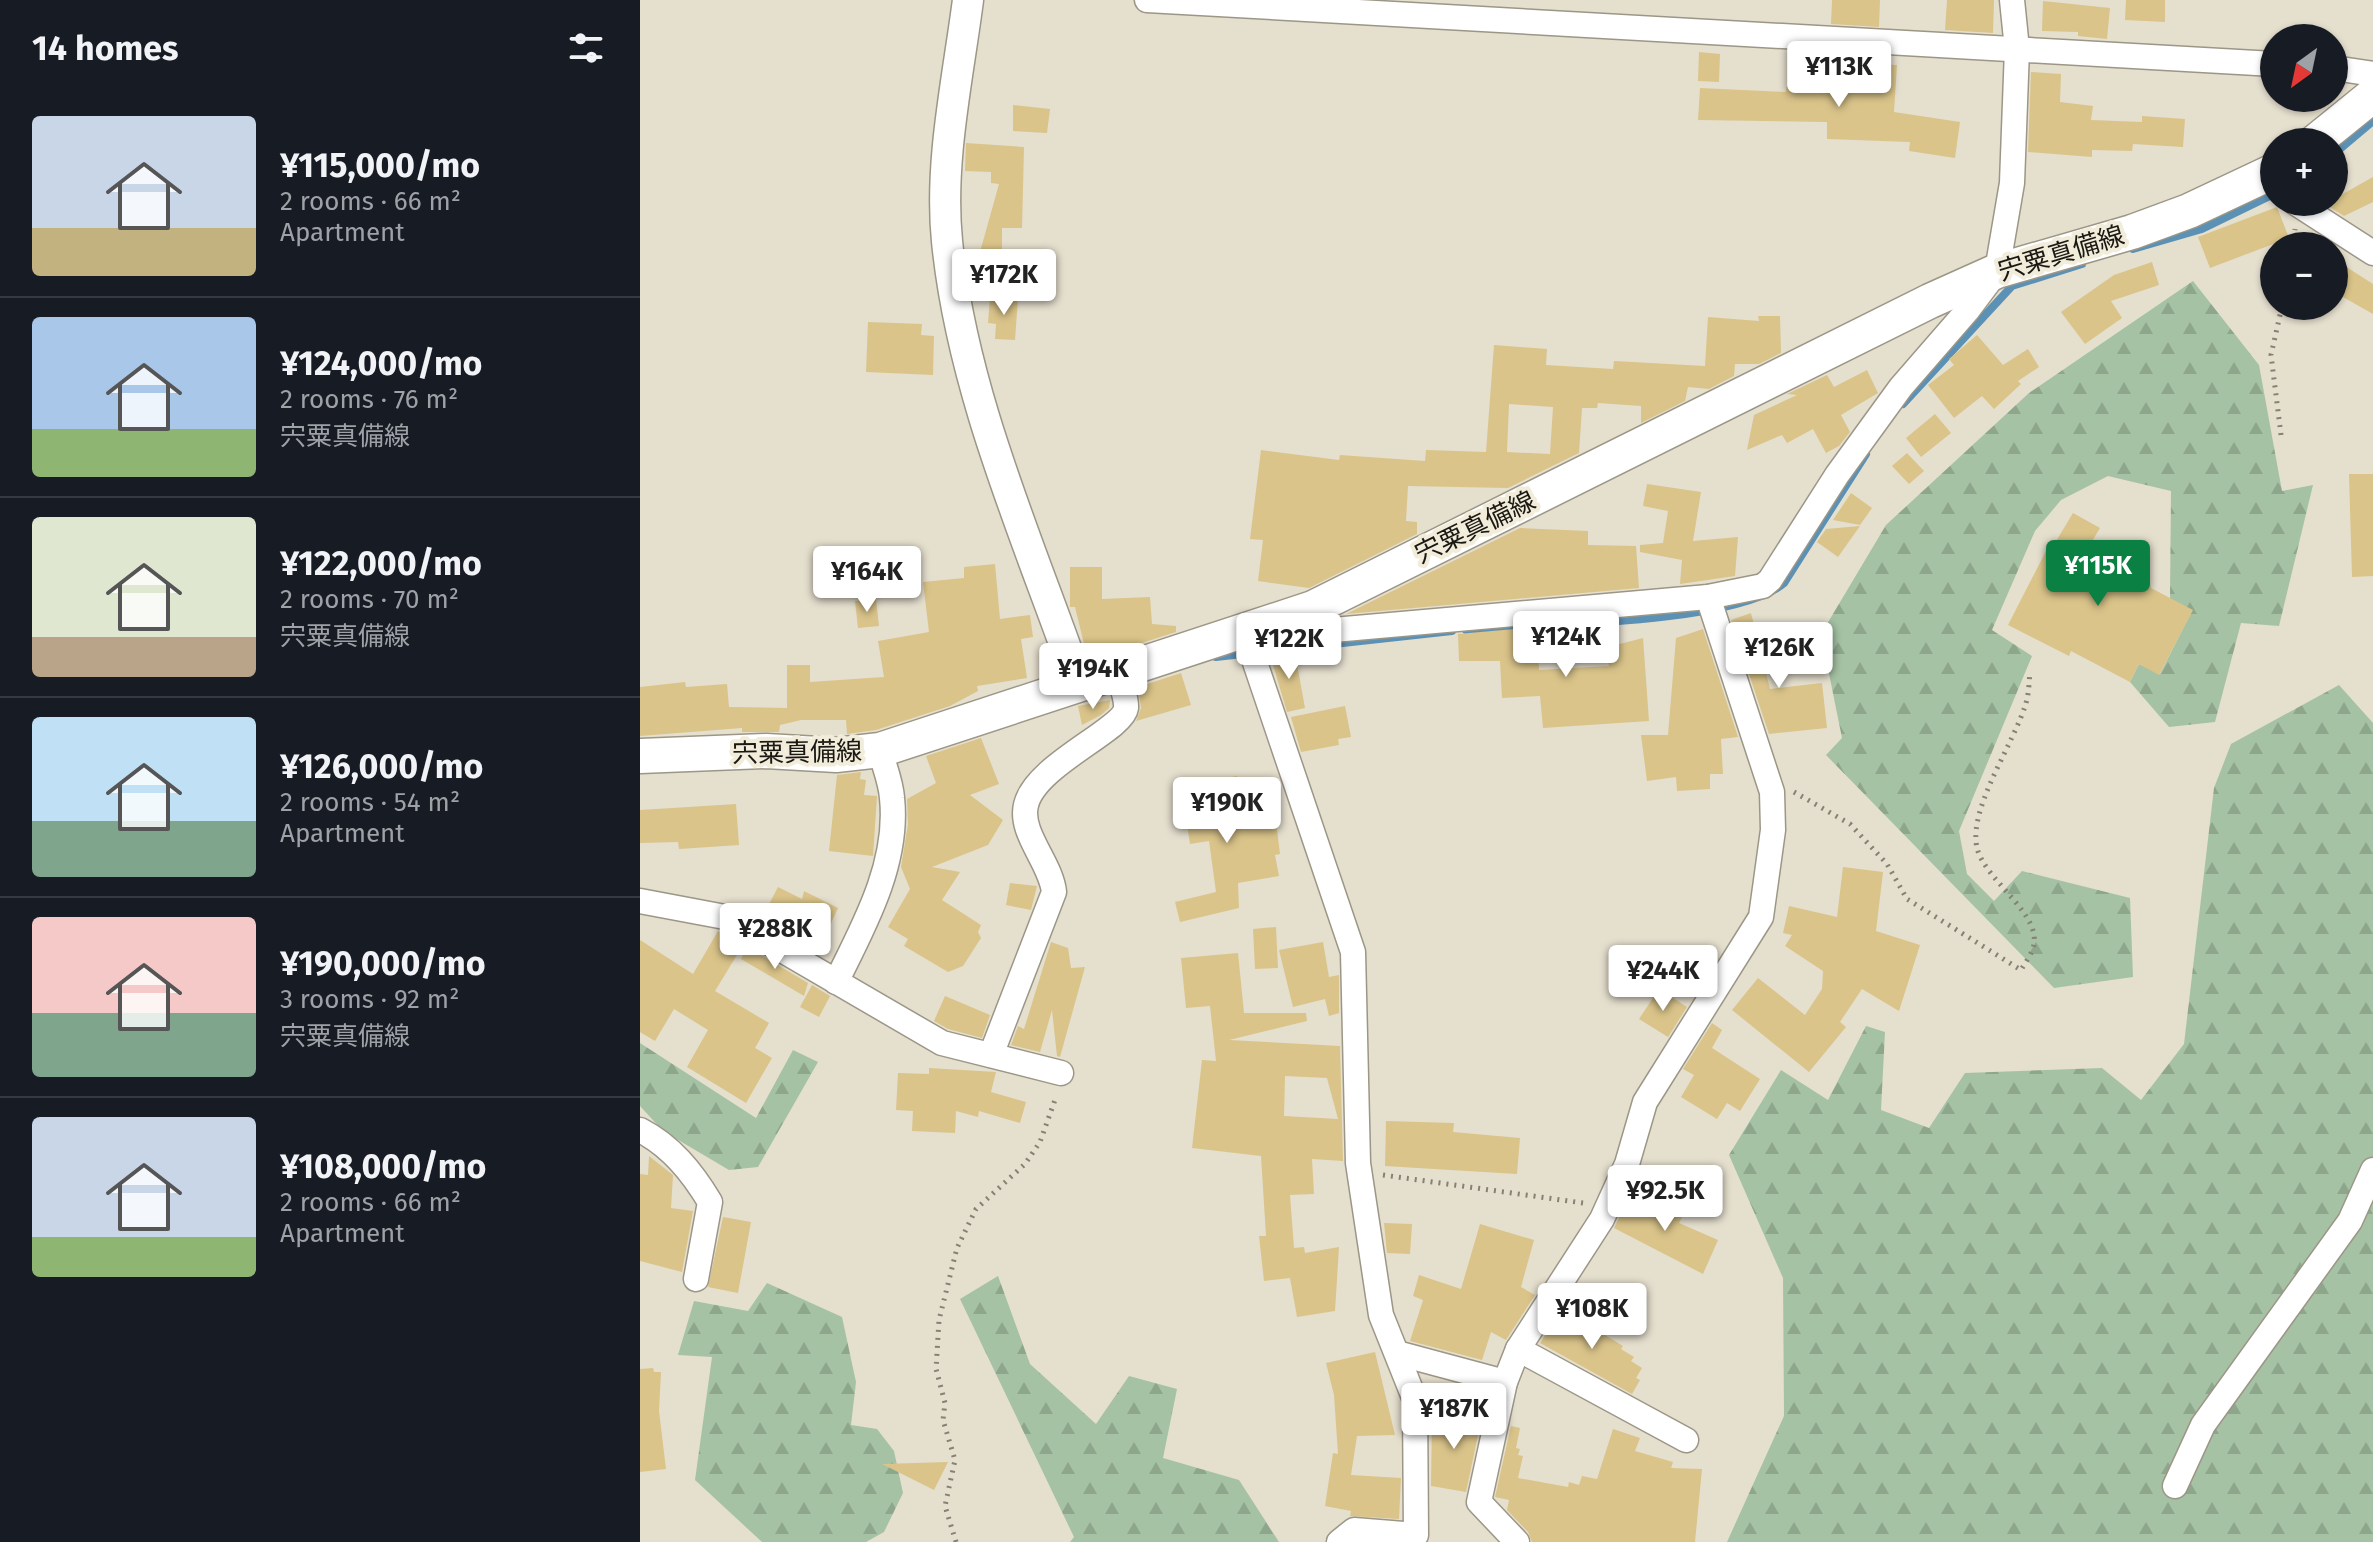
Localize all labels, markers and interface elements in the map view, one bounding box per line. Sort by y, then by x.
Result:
north arrow [2260,24,2348,112]
map controls [2260,24,2348,320]
icon: filters [564,26,608,70]
text: 14 homes [32,28,178,69]
pin: ¥113K [1783,41,1895,109]
text: ¥113K [1805,51,1873,82]
button: + [2260,128,2348,216]
text: ¥115,000/mo [280,145,480,186]
icon: home [96,148,192,244]
text: 2 rooms · 66 m² [280,186,461,217]
text: Apartment [280,217,405,248]
street label: 宍粟真備線 [1994,220,2128,287]
button: − [2260,232,2348,320]
pin: ¥172K [948,249,1060,317]
text: ¥172K [970,259,1038,290]
text: ¥124,000/mo [280,343,482,384]
icon: home [96,349,192,445]
text: 2 rooms · 76 m² [280,384,458,415]
text: 宍粟真備線 [280,421,410,452]
street label: 宍粟真備線 [1410,485,1540,570]
pin: ¥115K [2042,540,2154,608]
text: ¥122,000/mo [280,543,482,584]
pin: ¥164K [811,546,923,614]
icon: home [96,549,192,645]
text: ¥115K [2064,550,2132,581]
text: ¥164K [831,556,903,587]
text: 2 rooms · 70 m² [280,584,459,615]
pin: ¥124K [1510,611,1622,679]
pin: ¥122K [1233,613,1345,681]
text: 宍粟真備線 [280,621,410,652]
text: ¥124K [1531,621,1601,652]
pin: ¥126K [1723,622,1835,690]
text: ¥122K [1254,623,1324,654]
text: ¥126K [1744,632,1814,663]
pin: ¥194K [1037,643,1149,711]
text: ¥194K [1057,653,1129,684]
street label: 宍粟真備線 [732,736,862,769]
text: ¥126,000/mo [280,746,483,787]
icon: home [96,749,192,845]
pin: ¥190K [1171,777,1283,845]
text: 2 rooms · 54 m² [280,787,460,818]
text: ¥190K [1191,787,1263,818]
text: Apartment [280,818,405,849]
pin: ¥288K [719,903,831,971]
text: ¥288K [738,913,812,944]
text: ¥190,000/mo [280,943,486,984]
pin: ¥244K [1607,945,1719,1013]
icon: home [96,949,192,1045]
text: ¥244K [1627,955,1699,986]
text: 3 rooms · 92 m² [280,984,459,1015]
text: 宍粟真備線 [280,1021,410,1052]
text: ¥108,000/mo [280,1146,486,1187]
icon: home [96,1149,192,1245]
pin: ¥92.5K [1600,1165,1730,1233]
text: ¥92.5K [1626,1175,1704,1206]
text: 2 rooms · 66 m² [280,1187,461,1218]
text: Apartment [280,1218,405,1249]
pin: ¥108K [1536,1283,1648,1351]
text: ¥108K [1556,1293,1628,1324]
pin: ¥187K [1398,1383,1510,1451]
text: ¥187K [1419,1393,1489,1424]

